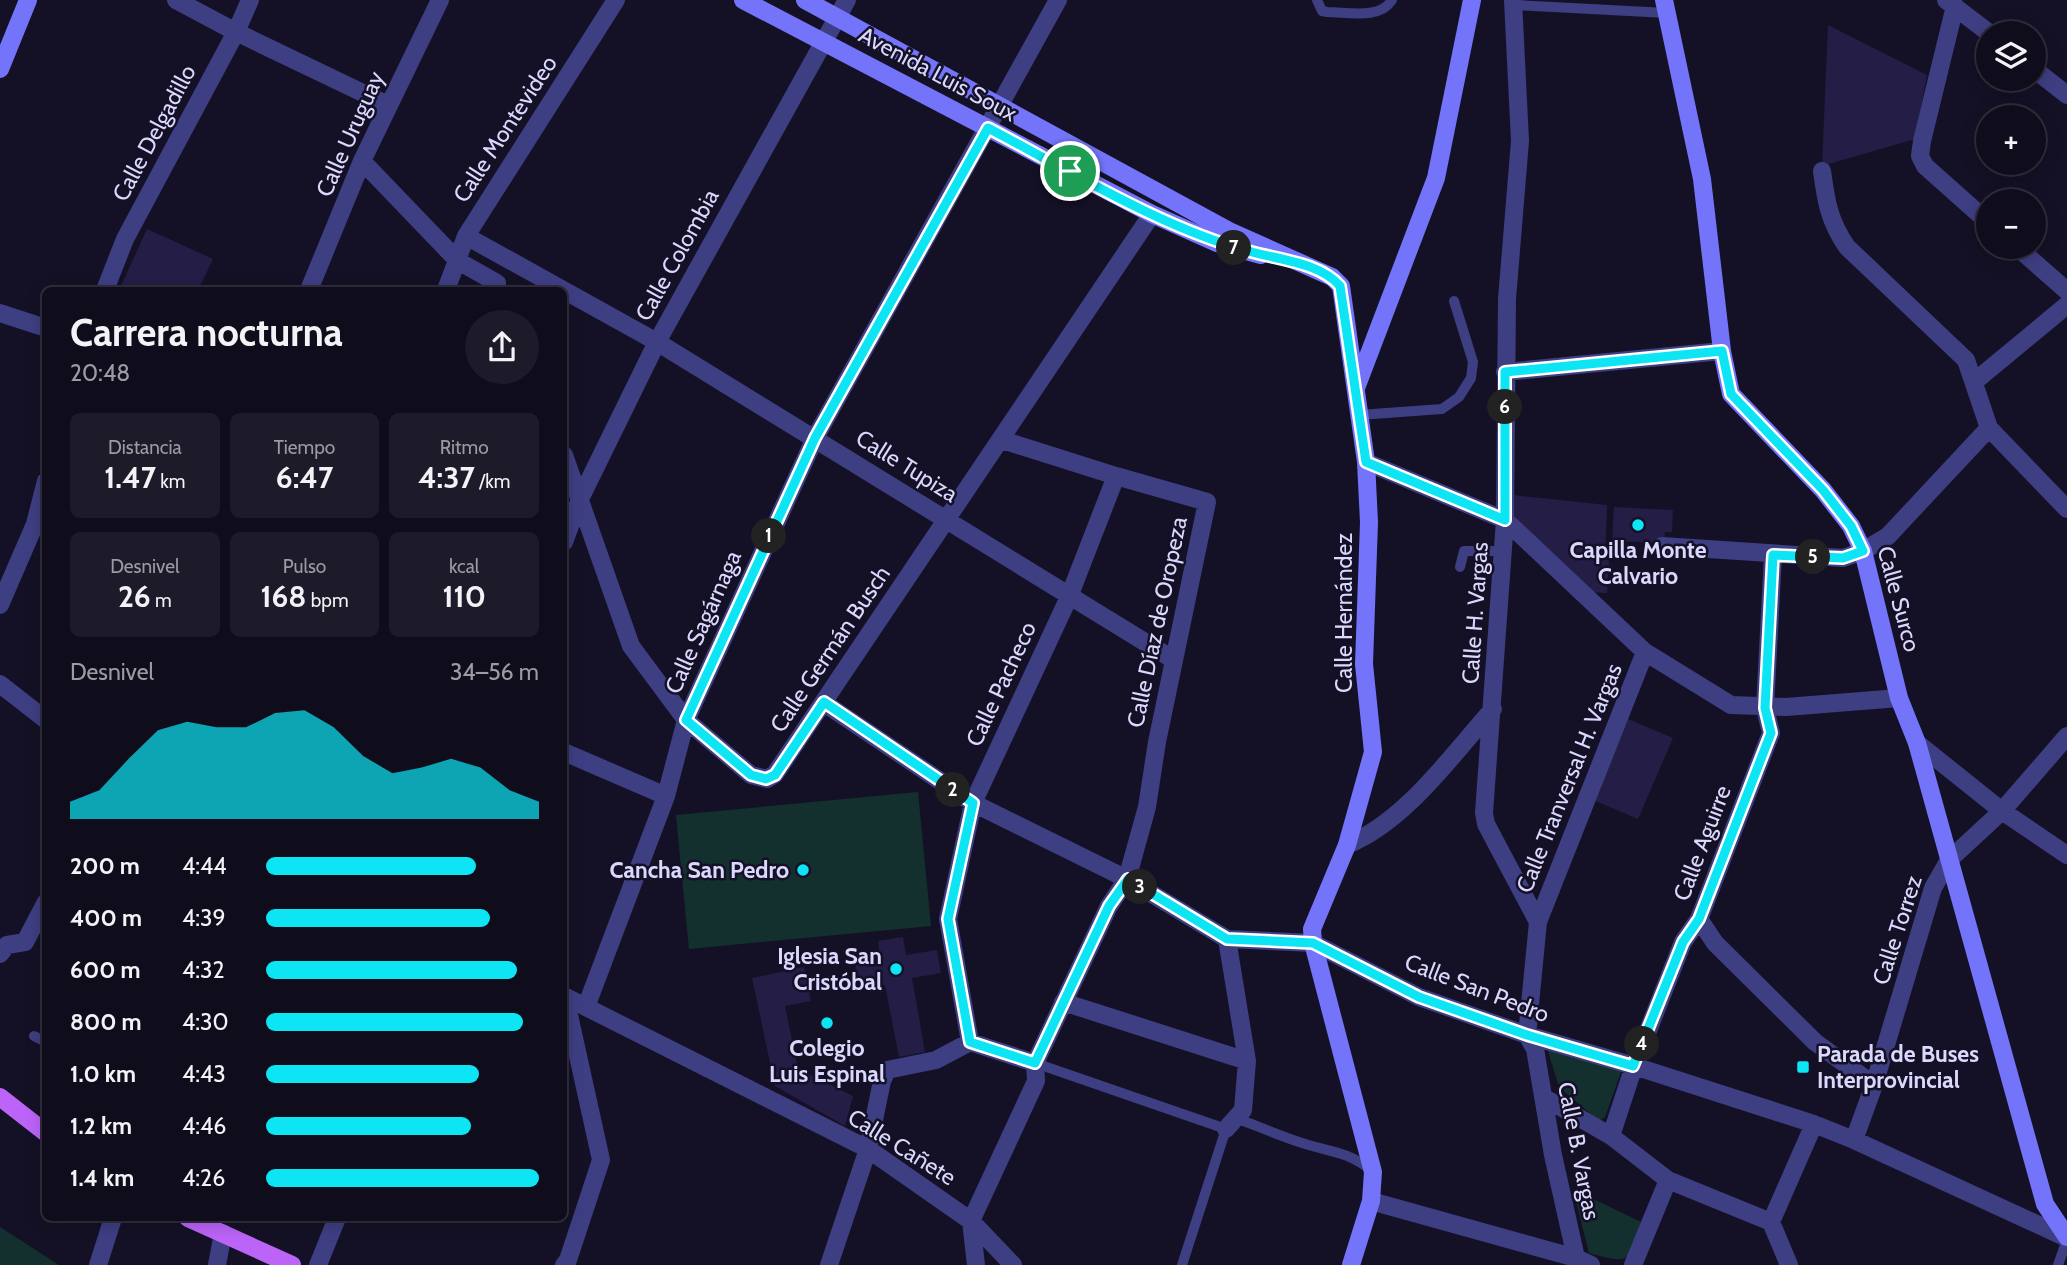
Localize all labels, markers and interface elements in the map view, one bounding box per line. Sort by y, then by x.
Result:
street label: Avenida Luis Soux [854,21,1022,127]
map controls [1976,21,2046,259]
button: layers [1976,21,2046,91]
street label: Calle Montevideo [447,50,563,208]
street label: Calle Delgadillo [106,60,202,206]
street label: Calle Uruguay [310,67,390,201]
button: + [1976,105,2046,175]
pin [1040,141,1100,201]
icon: arrive [1051,152,1089,190]
street label: Calle Colombia [629,184,725,326]
button: − [1976,189,2046,259]
pin: 7 [1216,230,1252,266]
text: 7 [1229,236,1238,259]
text: Carrera nocturna [70,309,343,356]
button: share [465,310,539,384]
text: 20:48 [70,359,130,387]
pin: 6 [1488,390,1522,424]
text: 6 [1499,395,1510,418]
street label: Calle Tupiza [851,424,963,508]
text: Distancia [108,436,182,459]
text: Tiempo [274,436,335,459]
text: Ritmo [440,436,489,459]
text: 1.47 [104,459,156,496]
text: 6:47 [276,459,333,496]
text: 4:37 [418,459,475,496]
text: km [156,470,185,493]
text: /km [475,470,510,493]
street label: Calle Díaz de Oropeza [1121,514,1193,730]
marker: Capilla Monte Calvario [1630,517,1646,533]
pin: 1 [752,518,786,554]
text: 1 [765,524,772,547]
street label: Calle Hernández [1330,533,1358,693]
place label: Capilla Monte Calvario [1569,536,1707,590]
pin: 5 [1796,540,1830,574]
street label: Calle H. Vargas [1456,541,1494,685]
street label: Calle Surco [1871,543,1927,655]
text: 5 [1807,545,1818,568]
street label: Calle Sagárnaga [659,546,747,698]
text: Desnivel [110,555,180,578]
text: Pulso [283,555,326,578]
text: kcal [449,555,479,578]
street label: Calle Germán Busch [764,560,896,738]
text: 26 [118,578,151,615]
text: 168 [260,578,306,615]
text: 110 [443,578,486,615]
text: m [151,589,172,612]
text: bpm [306,589,349,612]
street label: Calle Pacheco [960,617,1042,751]
text: Desnivel [70,658,154,686]
text: 34–56 m [450,658,539,686]
street label: Calle Tranversal H. Vargas [1510,659,1628,897]
pin: 2 [936,772,970,808]
text: 2 [947,778,958,801]
street label: Calle Aguirre [1667,781,1737,905]
text: 200 m [70,852,140,880]
text: 4:44 [182,852,227,880]
place label: Cancha San Pedro [610,856,789,884]
marker: Cancha San Pedro [795,862,811,878]
pin: 3 [1122,870,1158,904]
street label: Calle Torrez [1866,872,1928,988]
text: 3 [1134,875,1145,898]
text: 400 m [70,904,142,932]
text: 4:39 [182,904,226,932]
place label: Iglesia San Cristóbal [777,942,882,996]
street label: Calle San Pedro [1401,948,1553,1028]
text: 600 m [70,956,141,984]
text: 4:32 [182,956,225,984]
marker: Iglesia San Cristóbal [888,961,904,977]
text: 800 m [70,1008,142,1036]
text: 4:30 [182,1008,229,1036]
marker: Colegio Luis Espinal [819,1015,835,1031]
pin: 4 [1624,1026,1660,1062]
text: 4 [1636,1032,1647,1055]
place label: Colegio Luis Espinal [769,1034,885,1088]
place label: Parada de Buses Interprovincial [1817,1040,1979,1094]
marker: Parada de Buses Interprovincial [1795,1059,1811,1075]
text: 1.0 km [70,1060,136,1088]
text: 4:43 [182,1060,226,1088]
street label: Calle B. Vargas [1552,1080,1606,1222]
street label: Calle Cañete [843,1103,961,1191]
text: 1.2 km [70,1112,132,1140]
text: 4:46 [182,1112,226,1140]
text: 1.4 km [70,1164,134,1192]
text: 4:26 [182,1164,225,1192]

